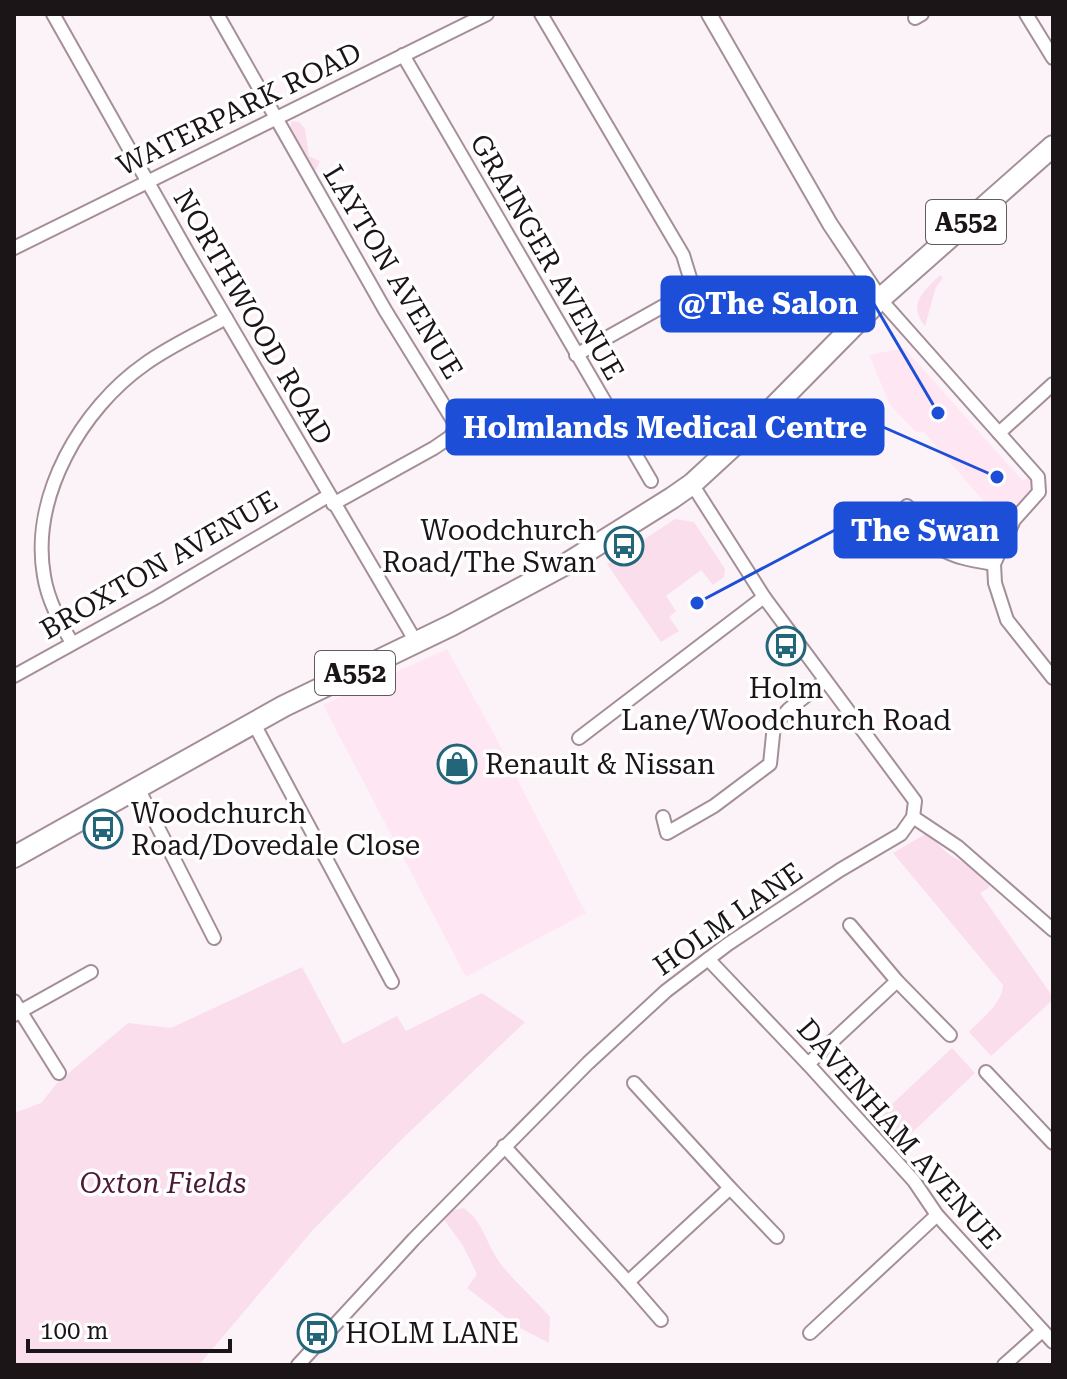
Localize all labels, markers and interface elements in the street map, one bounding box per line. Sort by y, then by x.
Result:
street label: WATERPARK ROAD [111,36,367,182]
street label: GRAINGER AVENUE [463,128,631,386]
street label: LAYTON AVENUE [316,159,470,385]
street label: NORTHWOOD ROAD [166,184,340,450]
road number: A552 [926,200,1006,244]
callout: @The Salon [662,277,874,331]
text: @The Salon [678,286,858,321]
callout: Holmlands Medical Centre [447,400,883,454]
text: Holmlands Medical Centre [463,410,867,445]
street label: BROXTON AVENUE [35,484,283,646]
callout: The Swan [835,503,1016,557]
text: The Swan [851,513,999,548]
place label: Woodchurch Road/The Swan [382,514,596,579]
bus stop icon: Woodchurch Road/The Swan [603,525,645,567]
bus stop icon: Holm Lane/Woodchurch Road [765,625,807,667]
road number: A552 [315,651,395,695]
place label: Holm Lane/Woodchurch Road [621,672,951,737]
shop icon: Renault & Nissan [436,743,478,785]
place label: Renault & Nissan [485,748,715,781]
place label: Woodchurch Road/Dovedale Close [131,797,420,862]
bus stop icon: Woodchurch Road/Dovedale Close [82,808,124,850]
street label: HOLM LANE [647,856,809,982]
street label: DAVENHAM AVENUE [790,1012,1008,1256]
park label: Oxton Fields [80,1167,246,1200]
scale bar [28,1303,230,1353]
bus stop icon: HOLM LANE [296,1312,338,1354]
text: 100 m [40,1317,108,1345]
place label: HOLM LANE [345,1317,519,1350]

